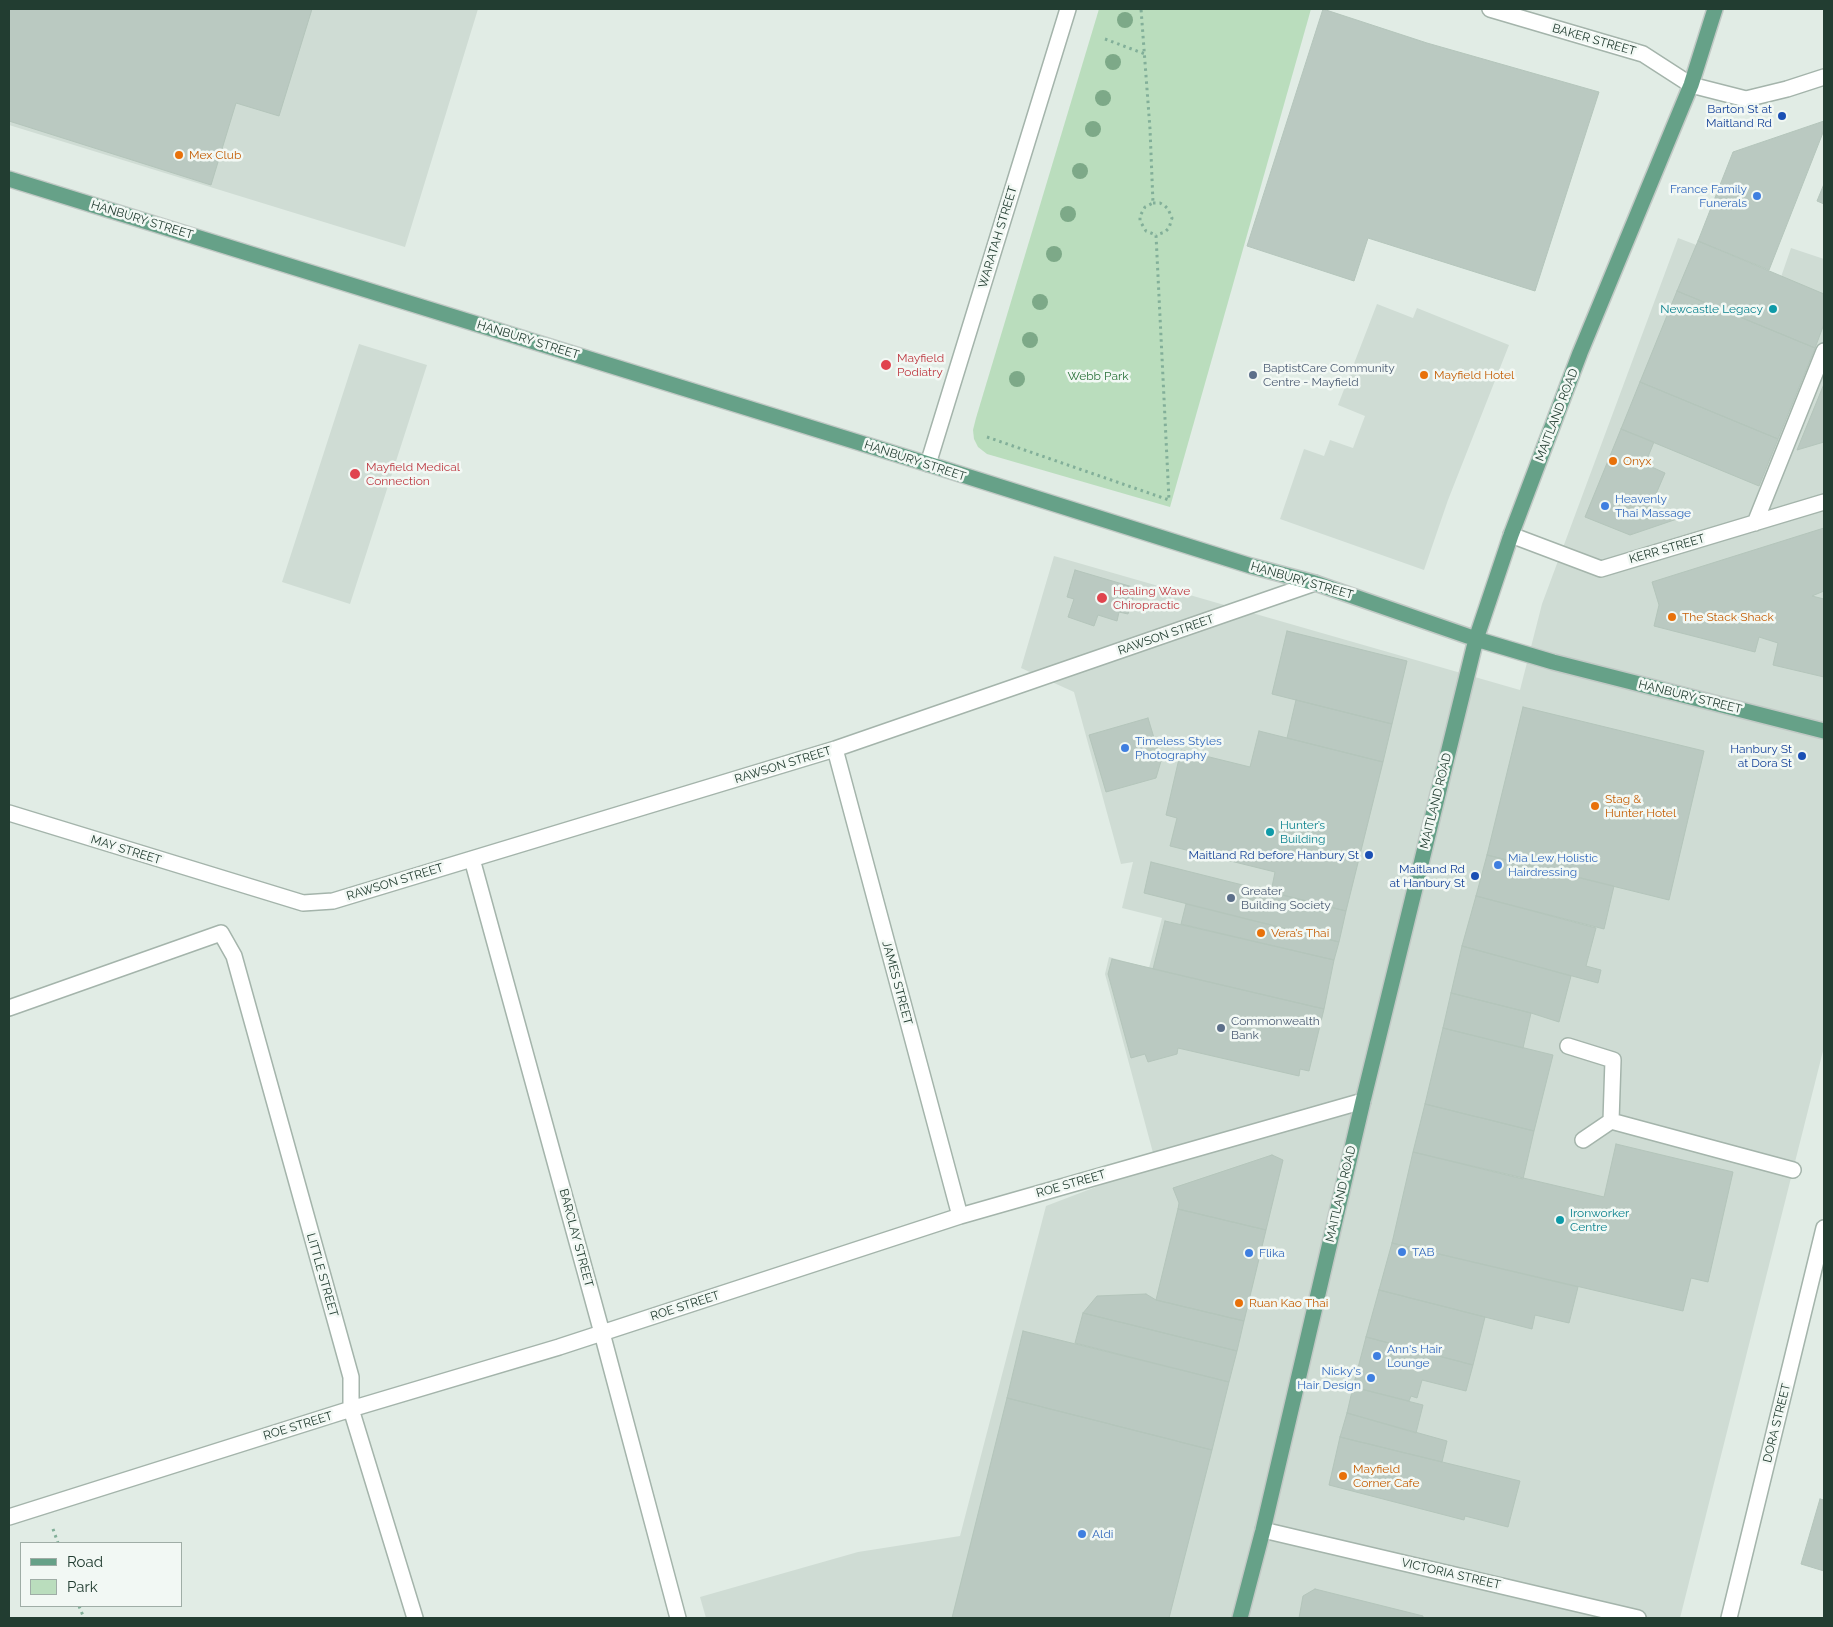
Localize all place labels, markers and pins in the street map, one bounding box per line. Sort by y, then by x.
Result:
place label: Barton St at Maitland Rd [1706,102,1772,130]
marker: Barton St at Maitland Rd [1776,110,1788,122]
place label: Mex Club [189,148,241,162]
marker: Mex Club [173,149,185,161]
place label: France Family Funerals [1670,182,1747,210]
marker: France Family Funerals [1751,190,1763,202]
place label: Newcastle Legacy [1660,302,1763,316]
marker: Newcastle Legacy [1767,303,1779,315]
place label: Mayfield Podiatry [897,351,944,379]
marker: Mayfield Podiatry [879,358,893,372]
place label: BaptistCare Community Centre - Mayfield [1263,361,1395,389]
place label: Mayfield Hotel [1434,368,1514,382]
marker: BaptistCare Community Centre - Mayfield [1247,369,1259,381]
marker: Mayfield Hotel [1418,369,1430,381]
place label: Onyx [1623,454,1651,468]
marker: Onyx [1607,455,1619,467]
place label: Mayfield Medical Connection [366,460,460,488]
marker: Mayfield Medical Connection [348,467,362,481]
place label: Heavenly Thai Massage [1615,492,1691,520]
marker: Heavenly Thai Massage [1599,500,1611,512]
place label: Healing Wave Chiropractic [1113,584,1190,612]
marker: Healing Wave Chiropractic [1095,591,1109,605]
place label: The Stack Shack [1682,610,1774,624]
marker: The Stack Shack [1666,611,1678,623]
place label: Timeless Styles Photography [1135,734,1222,762]
marker: Timeless Styles Photography [1119,742,1131,754]
place label: Hanbury St at Dora St [1730,742,1792,770]
marker: Hanbury St at Dora St [1796,750,1808,762]
place label: Stag & Hunter Hotel [1605,792,1676,820]
marker: Stag & Hunter Hotel [1589,800,1601,812]
place label: Hunter’s Building [1280,818,1325,846]
marker: Hunter’s Building [1264,826,1276,838]
place label: Maitland Rd before Hanbury St [1189,848,1359,862]
marker: Maitland Rd before Hanbury St [1363,849,1375,861]
place label: Mia Lew Holistic Hairdressing [1508,851,1598,879]
marker: Mia Lew Holistic Hairdressing [1492,859,1504,871]
place label: Maitland Rd at Hanbury St [1390,862,1465,890]
marker: Maitland Rd at Hanbury St [1469,870,1481,882]
place label: Greater Building Society [1241,884,1331,912]
marker: Greater Building Society [1225,892,1237,904]
place label: Vera’s Thai [1271,926,1329,940]
marker: Vera’s Thai [1255,927,1267,939]
place label: Commonwealth Bank [1231,1014,1320,1042]
marker: Commonwealth Bank [1215,1022,1227,1034]
place label: Ironworker Centre [1570,1206,1629,1234]
marker: Ironworker Centre [1554,1214,1566,1226]
place label: TAB [1412,1245,1435,1259]
place label: Flika [1259,1246,1285,1260]
marker: TAB [1396,1246,1408,1258]
marker: Flika [1243,1247,1255,1259]
place label: Ruan Kao Thai [1249,1296,1328,1310]
marker: Ruan Kao Thai [1233,1297,1245,1309]
place label: Ann's Hair Lounge [1387,1342,1442,1370]
marker: Ann's Hair Lounge [1371,1350,1383,1362]
place label: Nicky's Hair Design [1297,1364,1361,1392]
marker: Nicky's Hair Design [1365,1372,1377,1384]
place label: Mayfield Corner Cafe [1353,1462,1419,1490]
marker: Mayfield Corner Cafe [1337,1470,1349,1482]
place label: Aldi [1092,1527,1113,1541]
marker: Aldi [1076,1528,1088,1540]

